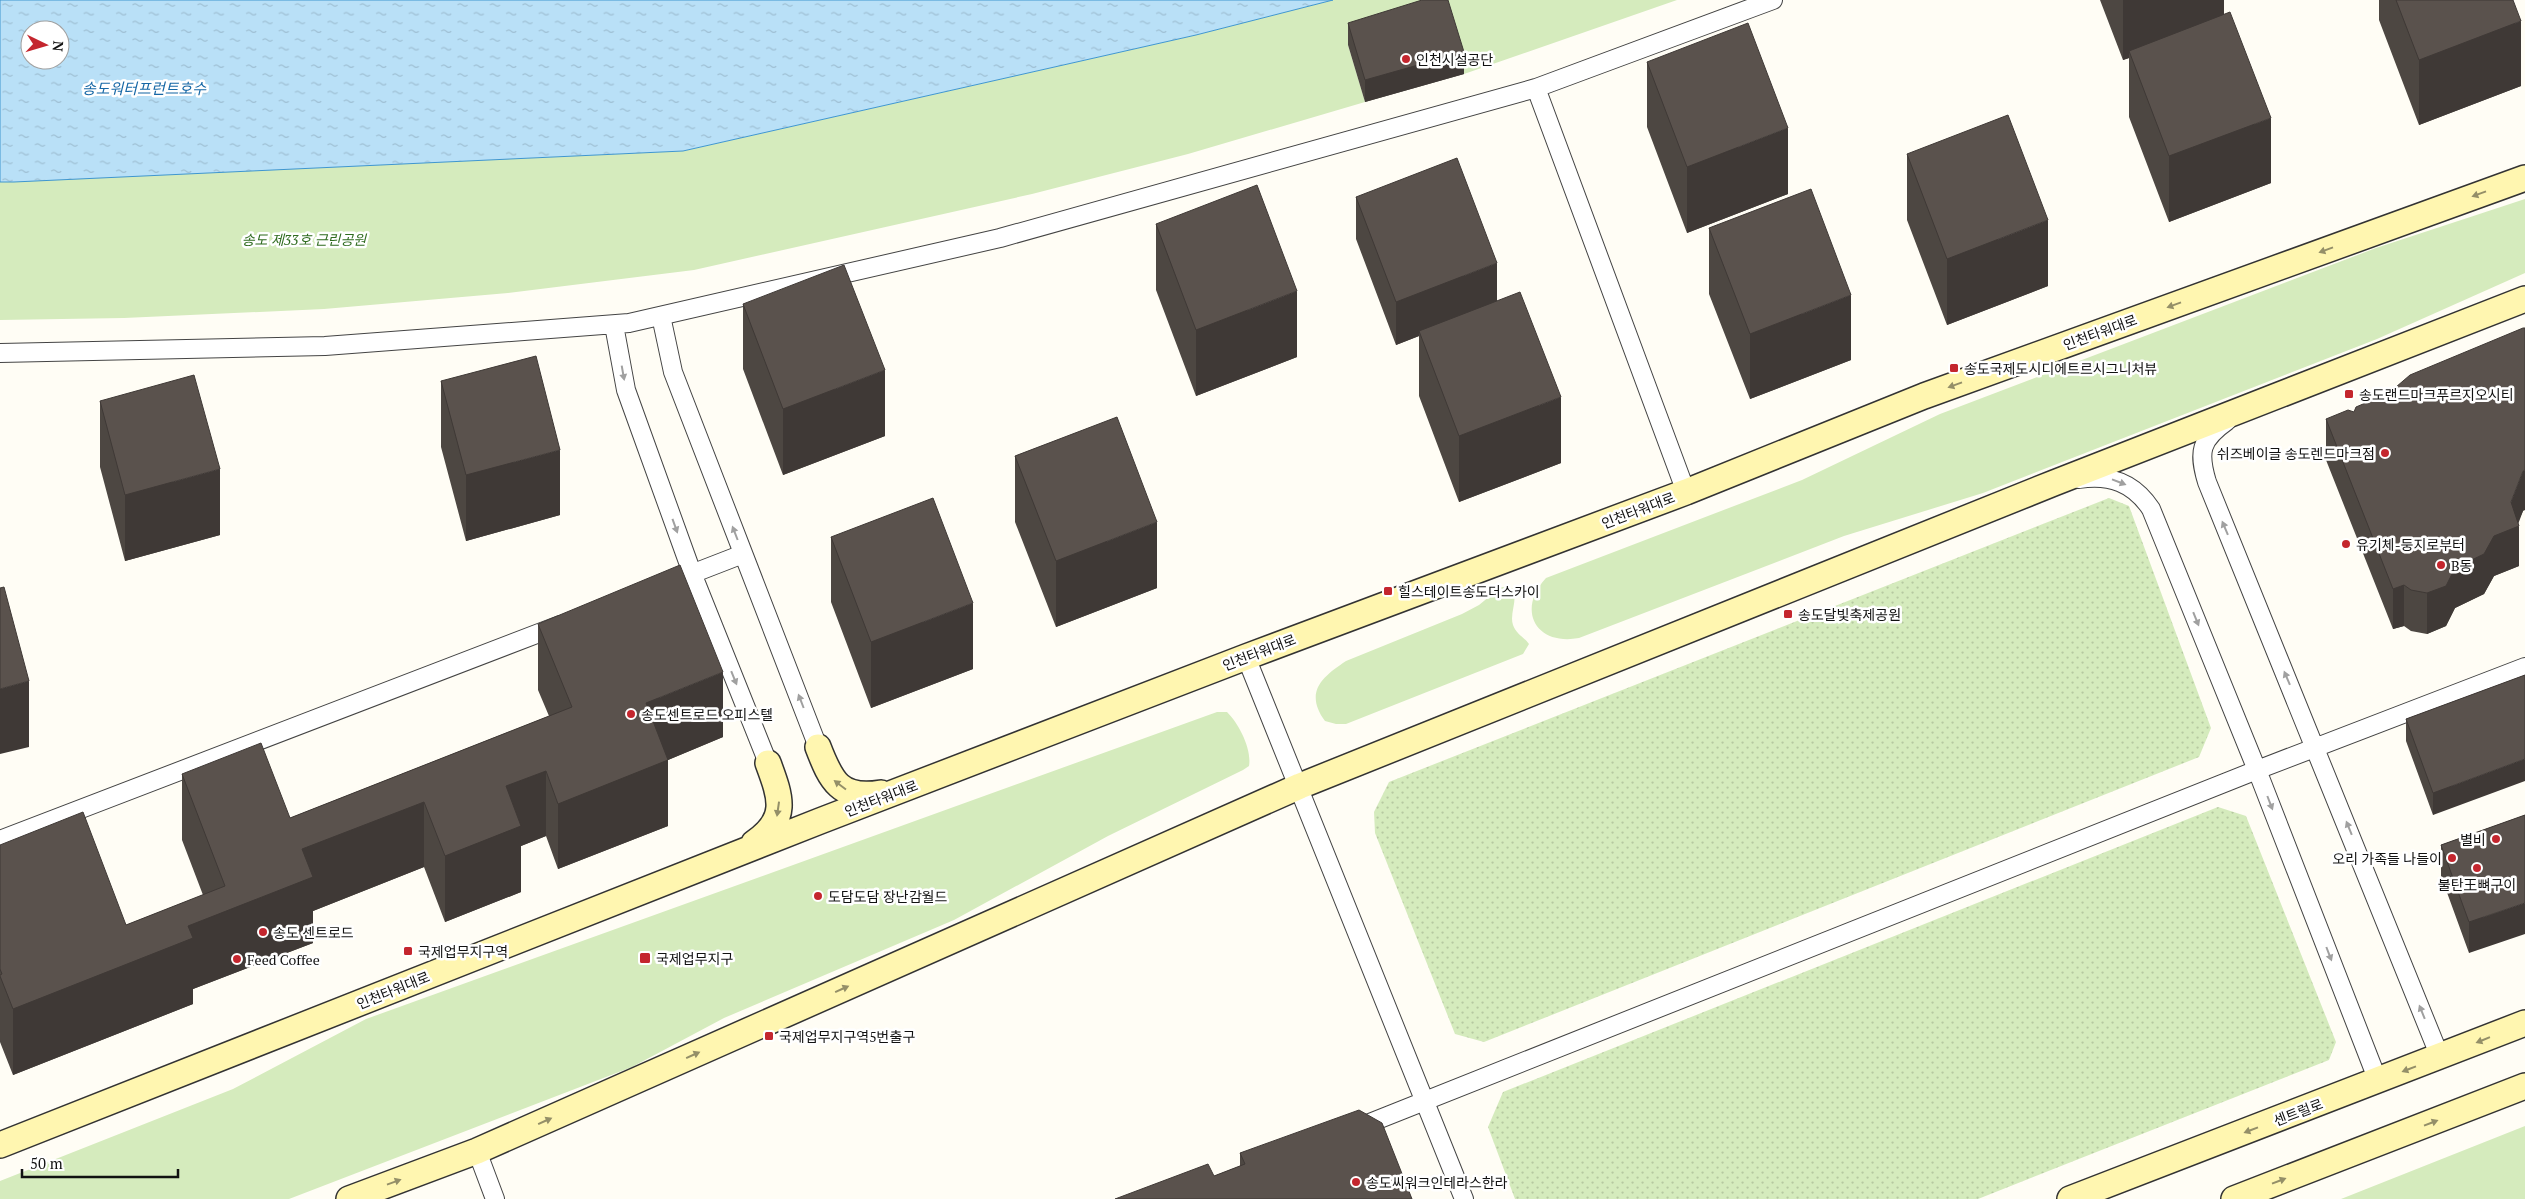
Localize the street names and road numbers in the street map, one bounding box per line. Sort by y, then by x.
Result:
street label: 인천타워대로 [2060,310,2140,354]
street label: 인천타워대로 [1599,487,1678,533]
street label: 인천타워대로 [1220,629,1299,675]
street label: 인천타워대로 [842,775,921,821]
street label: 인천타워대로 [354,967,432,1013]
street label: 센트럴로 [2271,1094,2326,1130]

